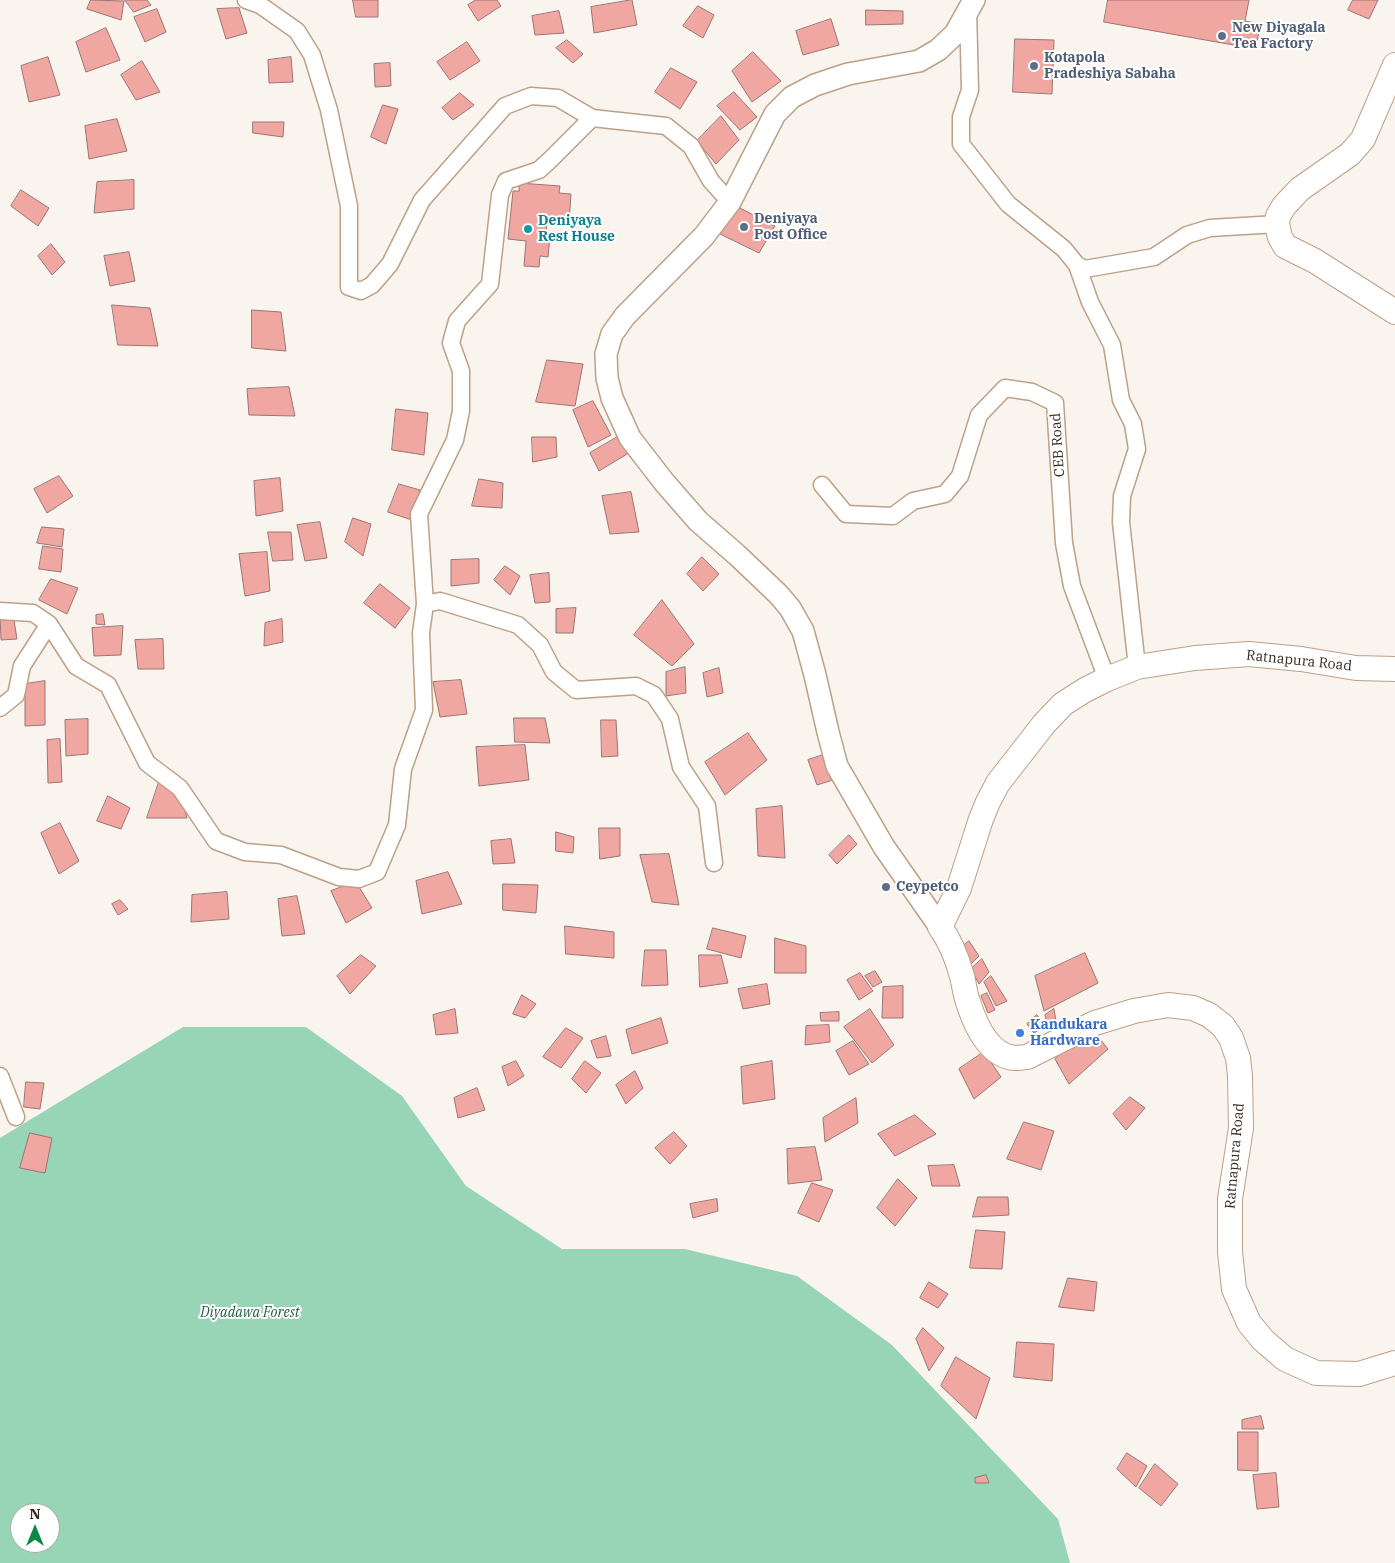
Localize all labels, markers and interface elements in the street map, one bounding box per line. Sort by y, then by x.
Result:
place label: New Diyagala Tea Factory [1232,20,1325,52]
marker: New Diyagala Tea Factory [1216,30,1228,42]
place label: Kotapola Pradeshiya Sabaha [1044,50,1176,82]
marker: Kotapola Pradeshiya Sabaha [1028,60,1040,72]
place label: Deniyaya Post Office [754,211,827,243]
place label: Deniyaya Rest House [538,213,615,246]
marker: Deniyaya Post Office [738,221,750,233]
marker: Deniyaya Rest House [522,223,534,235]
street label: CEB Road [1047,412,1069,478]
street label: Ratnapura Road [1245,647,1353,675]
place label: Ceypetco [896,879,959,895]
marker: Ceypetco [880,881,892,893]
place label: Kandukara Hardware [1030,1017,1107,1050]
marker: Kandukara Hardware [1014,1027,1026,1039]
street label: Ratnapura Road [1222,1102,1248,1210]
park label: Diyadawa Forest [200,1305,300,1321]
north arrow [10,1503,60,1553]
text: N [29,1505,41,1523]

